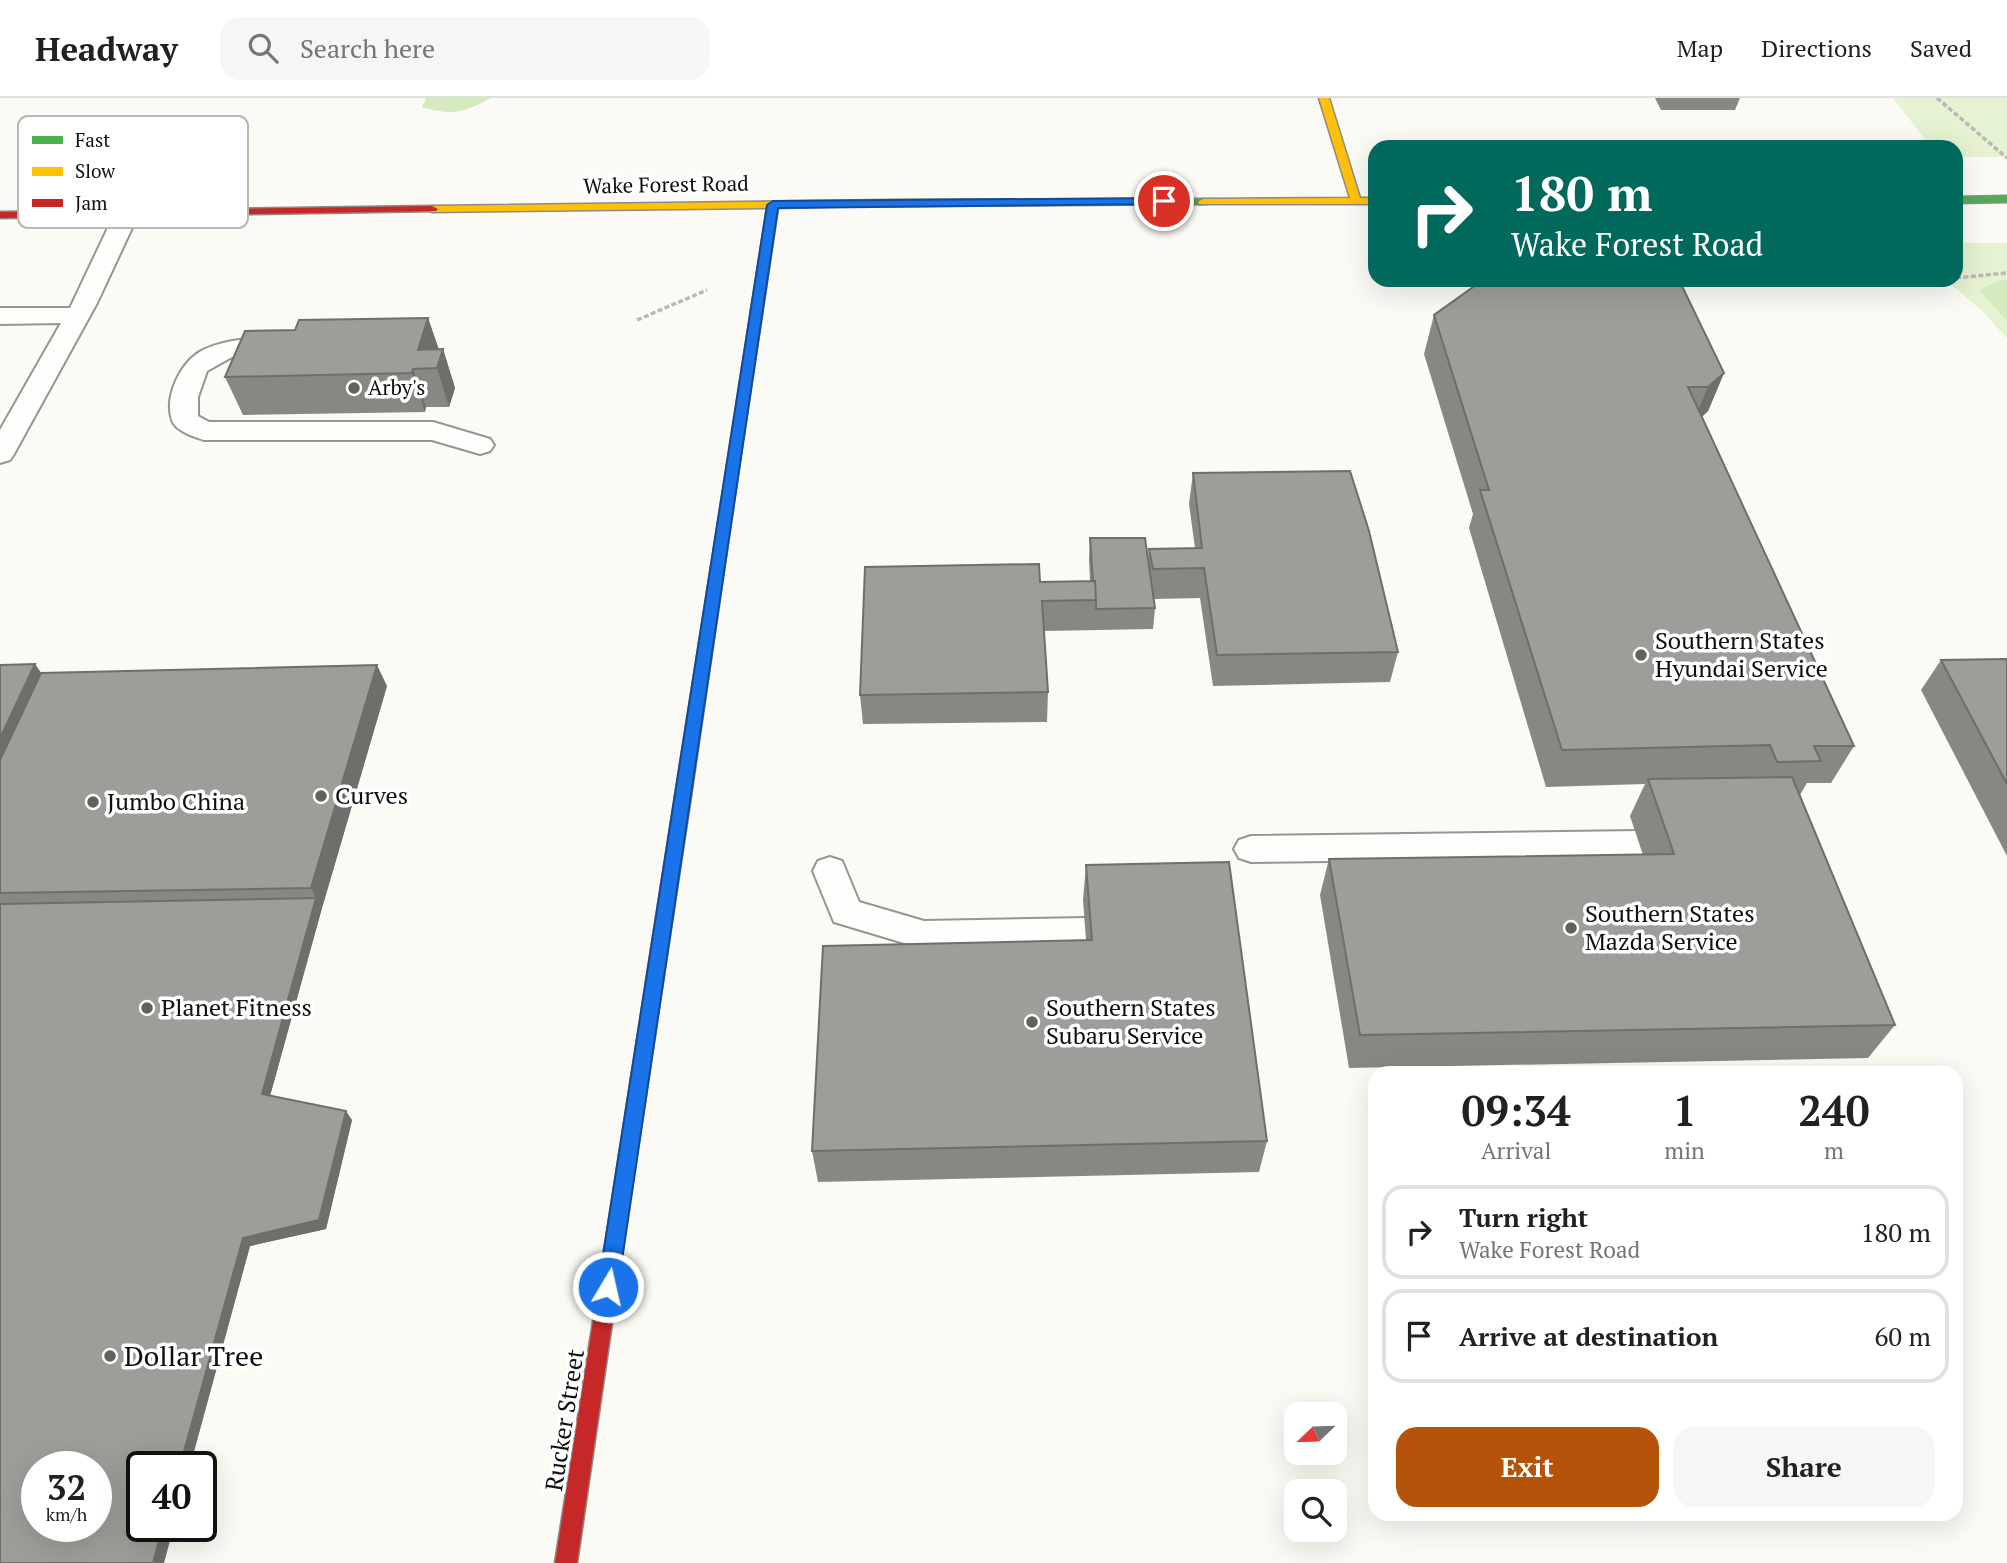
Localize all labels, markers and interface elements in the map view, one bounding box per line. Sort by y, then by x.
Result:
search box [220,17,710,80]
text: Headway [35,27,178,70]
icon: search [244,29,282,67]
text: Search here [300,31,435,65]
text: Map [1677,32,1723,64]
text: Directions [1761,32,1872,64]
text: Saved [1910,32,1972,64]
legend [18,116,248,228]
text: Fast [75,127,110,152]
text: Slow [75,158,116,183]
text: 180 m [1511,160,1653,225]
icon: right [1396,168,1487,259]
street label: Wake Forest Road [583,169,749,199]
pin [1134,171,1194,231]
icon: arrive [1145,182,1183,220]
text: Jam [75,190,108,215]
text: Wake Forest Road [1511,223,1763,265]
place label: Arby's [368,373,425,401]
marker: Arby's [346,380,362,396]
place label: Southern States Hyundai Service [1655,624,1828,684]
marker: Southern States Hyundai Service [1633,647,1649,663]
place label: Curves [335,779,408,811]
place label: Jumbo China [107,785,245,817]
marker: Curves [313,788,329,804]
marker: Jumbo China [85,794,101,810]
place label: Southern States Mazda Service [1585,897,1755,957]
marker: Southern States Mazda Service [1563,920,1579,936]
place label: Planet Fitness [161,991,312,1023]
place label: Southern States Subaru Service [1046,991,1216,1051]
marker: Planet Fitness [139,1000,155,1016]
marker: Southern States Subaru Service [1024,1014,1040,1030]
text: 09:34 [1462,1082,1571,1138]
text: 1 [1673,1082,1696,1138]
text: 240 [1798,1082,1869,1138]
text: Arrival [1481,1135,1551,1166]
text: min [1664,1135,1705,1166]
text: m [1824,1135,1844,1166]
text: Turn right [1459,1200,1588,1234]
icon: right [1400,1213,1438,1251]
text: 180 m [1861,1215,1931,1249]
text: Wake Forest Road [1459,1234,1640,1265]
position arrow [571,1250,645,1324]
icon: arrive [1400,1317,1438,1355]
text: Arrive at destination [1459,1319,1718,1353]
text: 60 m [1875,1319,1931,1353]
place label: Dollar Tree [124,1337,263,1374]
street label: Rucker Street [537,1346,591,1493]
marker: Dollar Tree [102,1348,118,1364]
north arrow [1284,1402,1348,1465]
map controls [1284,1402,1347,1542]
button: Exit [1396,1427,1659,1507]
button: Share [1673,1427,1935,1507]
speed limit sign: 40 [126,1451,217,1542]
text: 32 [47,1464,86,1510]
button: search [1284,1479,1347,1542]
text: km/h [46,1502,87,1526]

